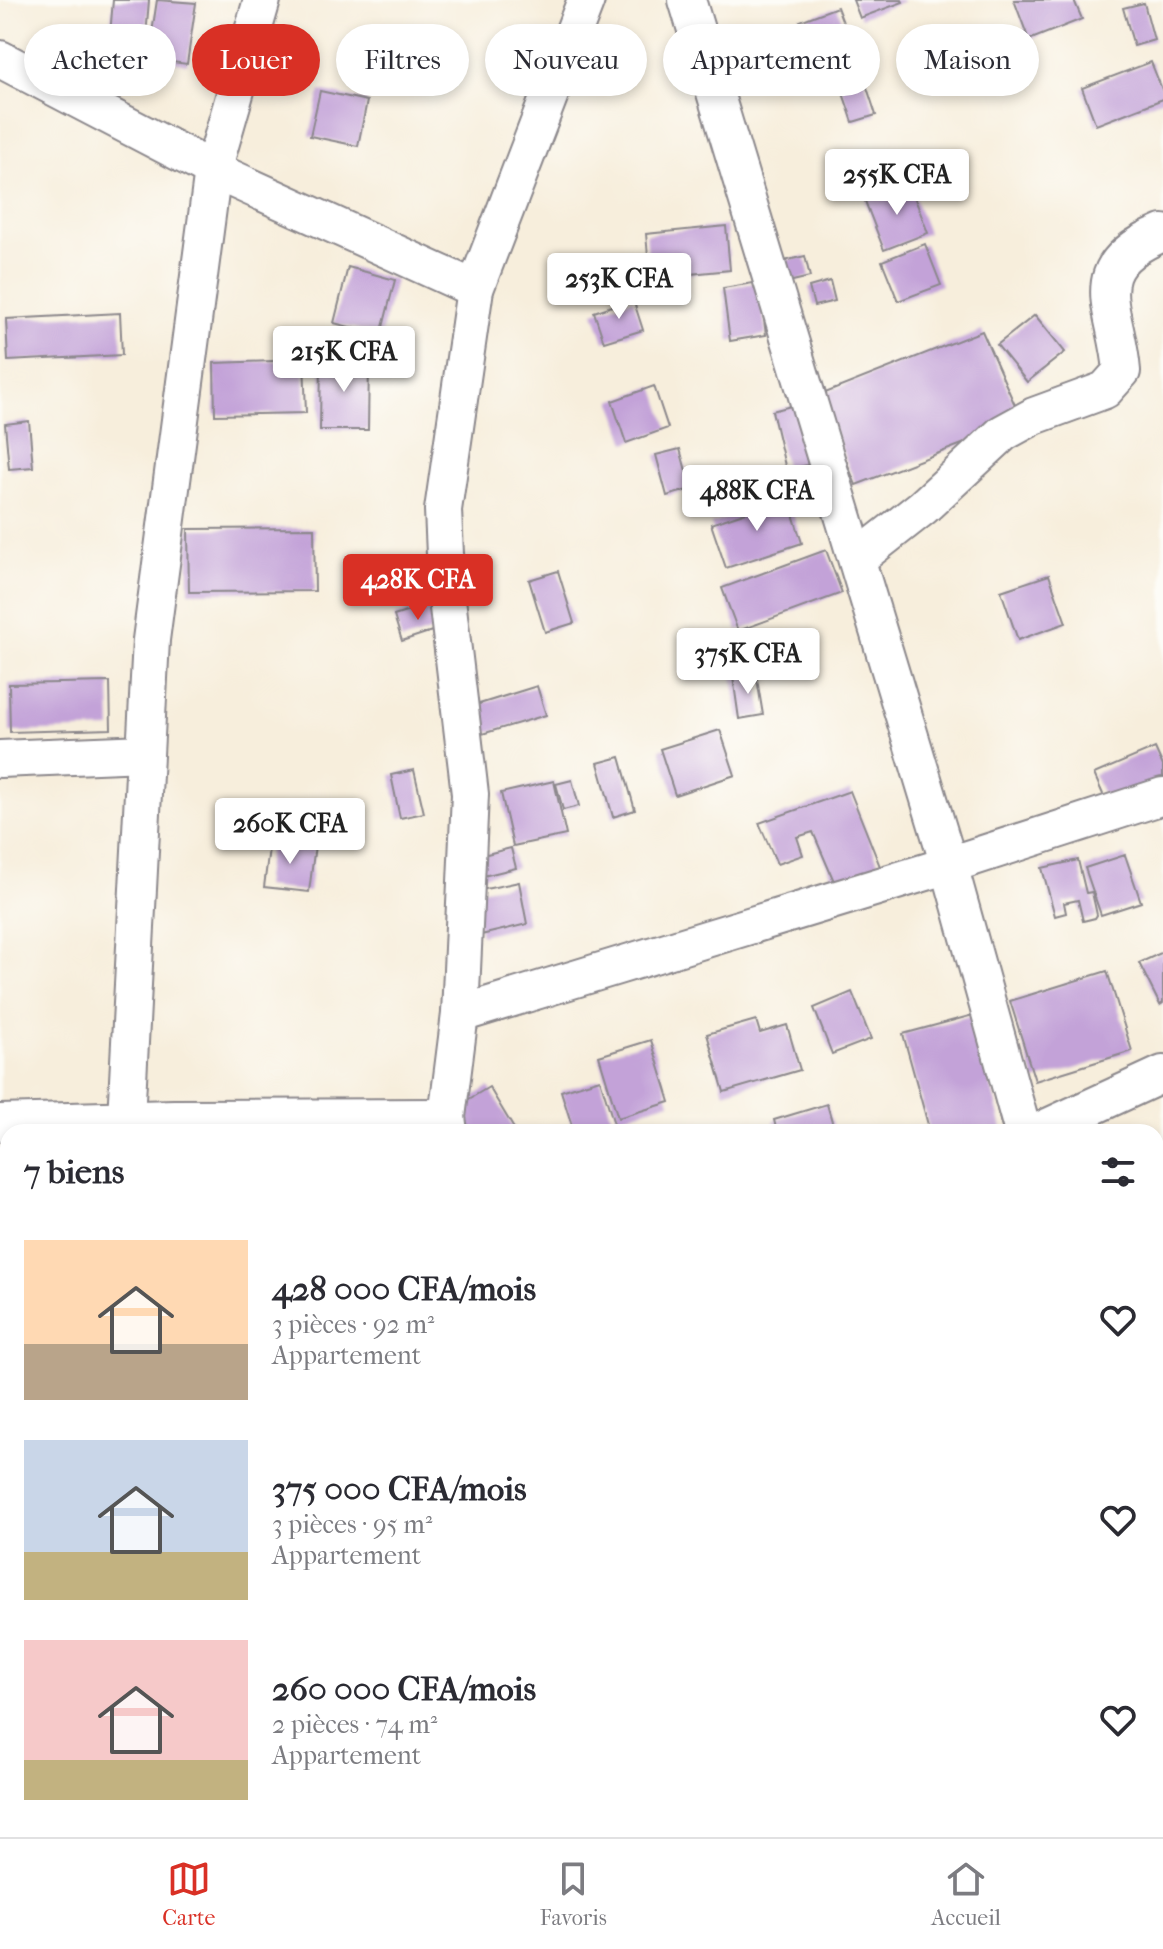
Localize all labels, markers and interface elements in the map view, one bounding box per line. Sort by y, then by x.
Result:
chip: Acheter [24,24,176,96]
chip: Louer [192,24,320,96]
chip: Filtres [336,24,469,96]
chip: Nouveau [485,24,647,96]
chip: Appartement [663,24,880,96]
chip: Maison [896,24,1039,96]
pin: 255K CFA [814,149,980,217]
text: 255K CFA [843,159,951,190]
pin: 253K CFA [536,253,702,321]
text: 253K CFA [565,263,673,294]
pin: 215K CFA [261,326,427,394]
text: 215K CFA [291,336,397,367]
pin: 488K CFA [674,465,840,533]
text: 488K CFA [700,475,814,506]
pin: 428K CFA [335,554,501,622]
text: 428K CFA [361,564,475,595]
pin: 375K CFA [665,628,831,696]
text: 375K CFA [695,638,801,669]
pin: 260K CFA [207,798,373,866]
text: 260K CFA [233,808,347,839]
icon: filters [1096,1150,1140,1194]
text: 7 biens [24,1152,124,1192]
text: 428 000 CFA/mois [272,1269,536,1309]
icon: home [88,1272,184,1368]
icon: heart [1096,1298,1140,1342]
text: 3 pièces · 92 m² [272,1309,434,1340]
text: Appartement [272,1340,421,1371]
text: 375 000 CFA/mois [272,1469,527,1509]
icon: home [88,1472,184,1568]
icon: heart [1096,1498,1140,1542]
text: 3 pièces · 95 m² [272,1509,432,1540]
text: Appartement [272,1540,421,1571]
text: 260 000 CFA/mois [272,1669,536,1709]
icon: home [88,1672,184,1768]
icon: heart [1096,1698,1140,1742]
text: 2 pièces · 74 m² [272,1709,437,1740]
text: Appartement [272,1740,421,1771]
tab: Carte [162,1857,215,1931]
tab: Favoris [540,1857,607,1931]
tab: Accueil [931,1857,1001,1931]

